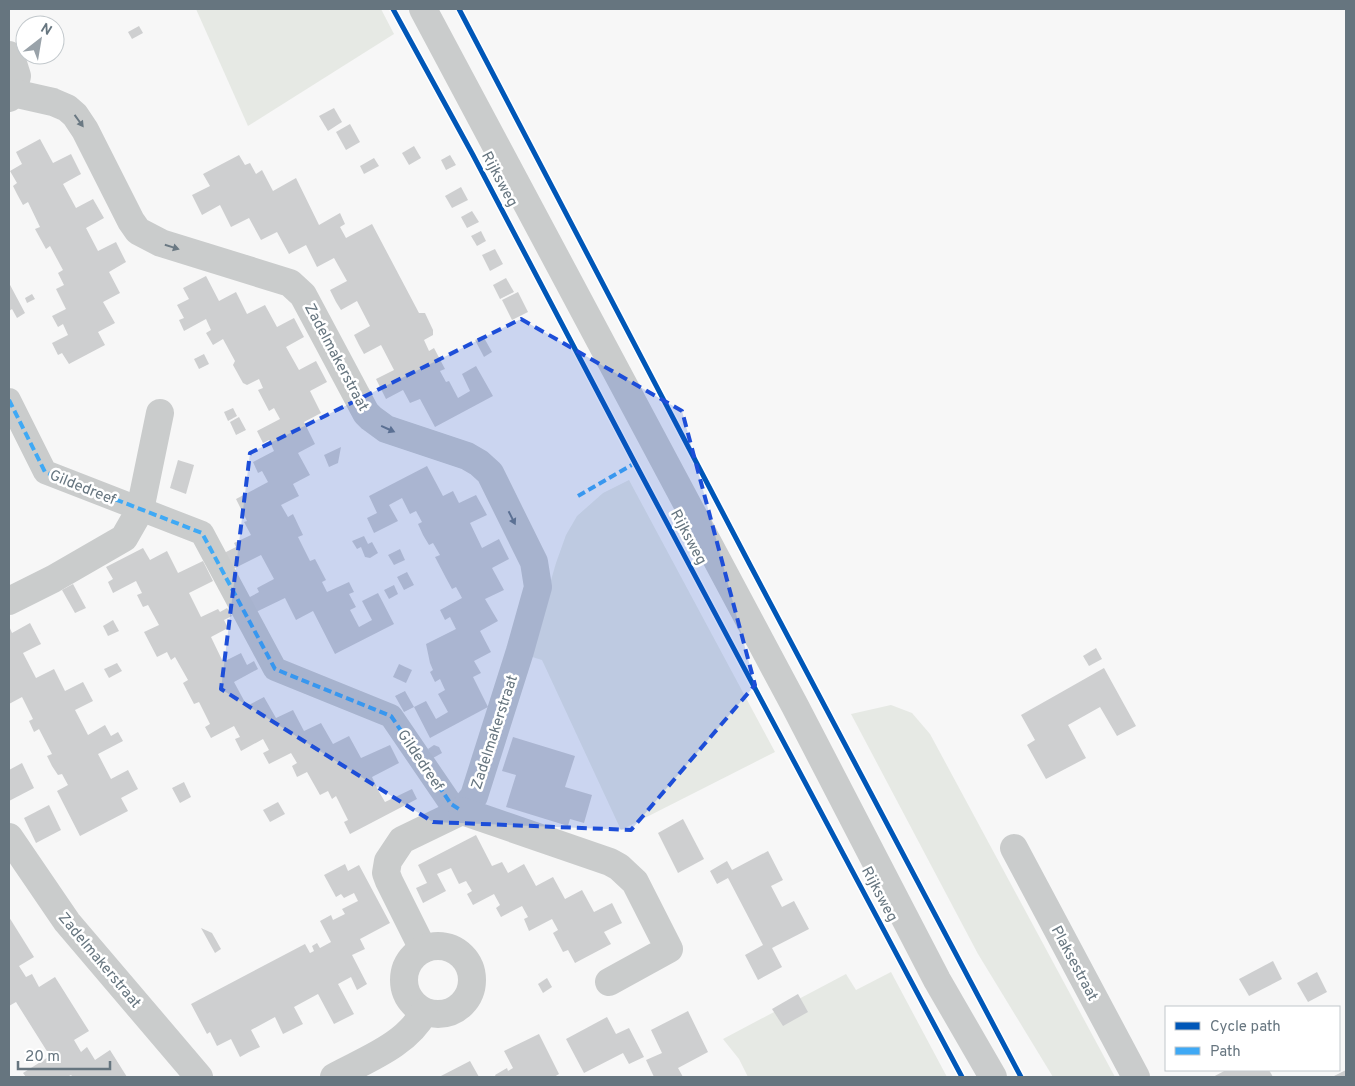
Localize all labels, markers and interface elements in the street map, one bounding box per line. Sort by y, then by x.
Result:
north arrow [15,15,65,65]
text: N [37,20,55,40]
one-way arrow [74,114,84,128]
street label: Rijksweg [476,149,521,211]
one-way arrow [164,243,179,251]
street label: Zadelmakerstraat [299,301,372,415]
one-way arrow [381,425,395,433]
street label: Gildedreef [47,467,118,510]
street label: Rijksweg [665,507,710,569]
one-way arrow [508,510,516,525]
street label: Zadelmakerstraat [468,673,523,792]
street label: Gildedreef [392,727,447,795]
street label: Rijksweg [856,864,901,926]
street label: Zadelmakerstraat [53,909,144,1013]
street label: Plaksestraat [1046,923,1101,1005]
legend [1165,1006,1340,1071]
text: Cycle path [1210,1018,1281,1037]
scale bar [18,1038,110,1070]
text: Path [1210,1043,1241,1062]
text: 20 m [25,1048,60,1067]

